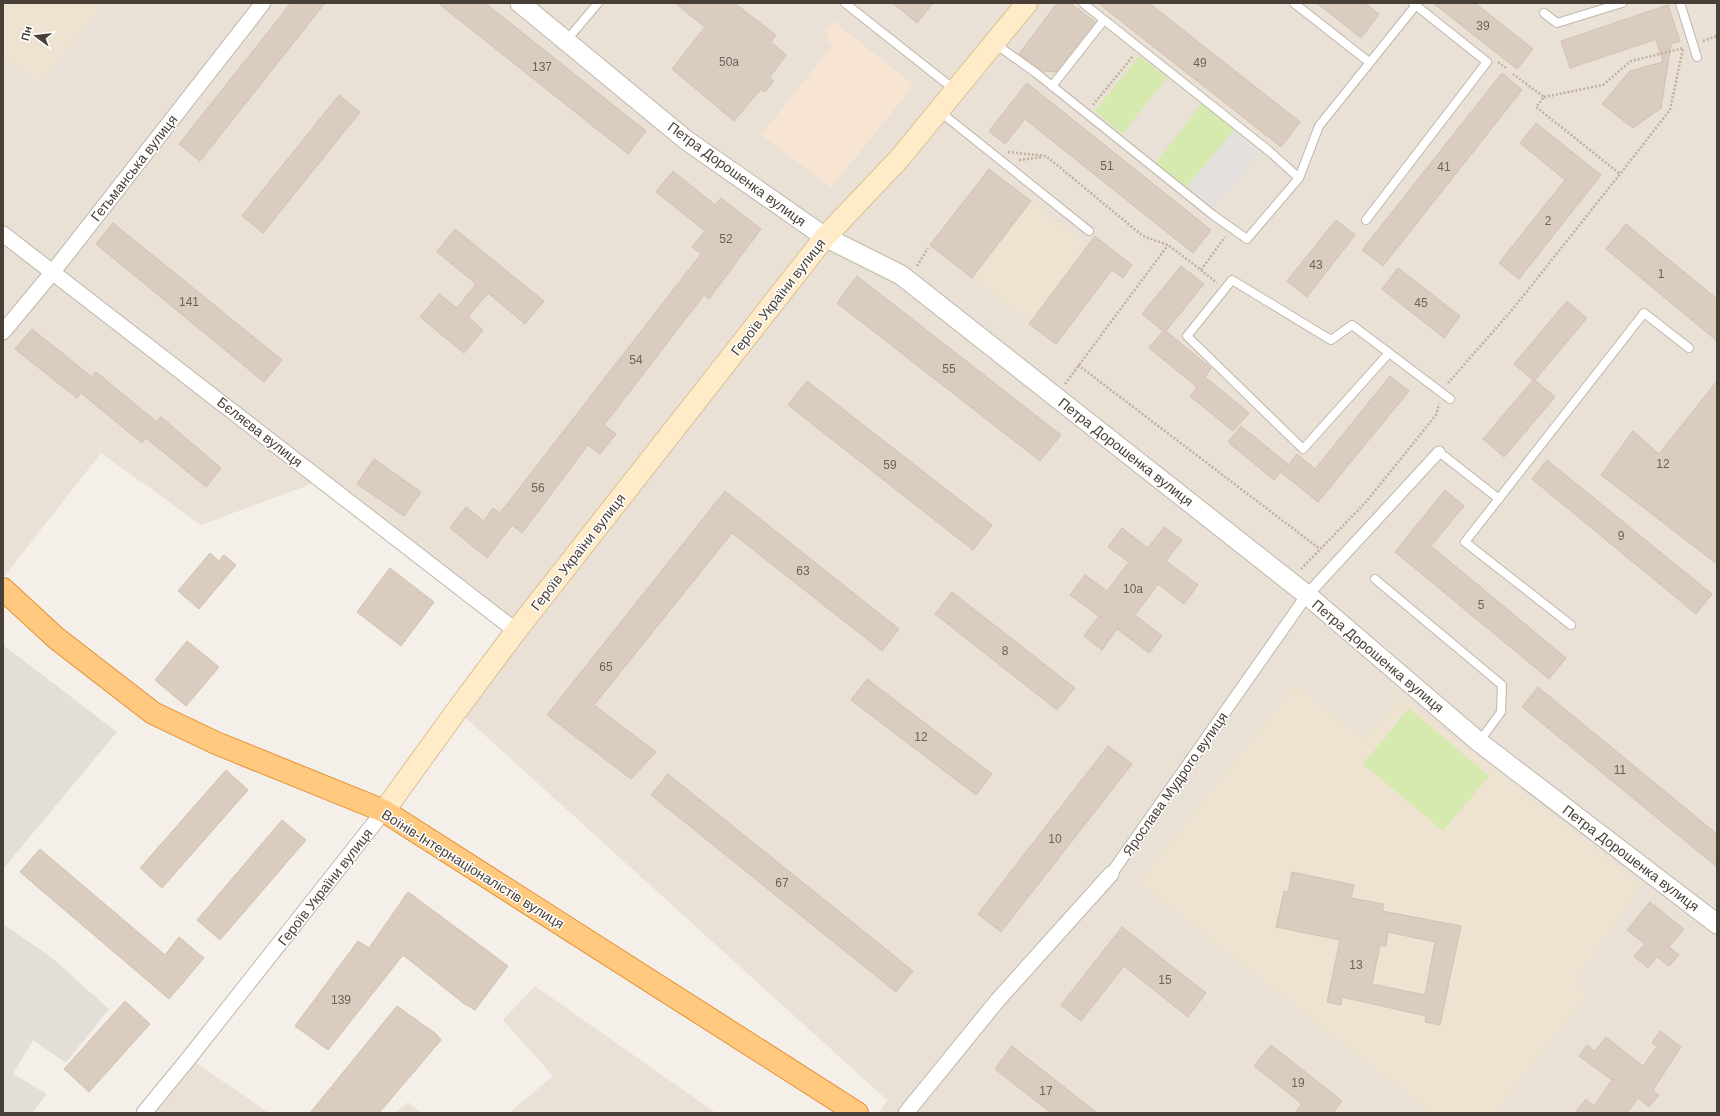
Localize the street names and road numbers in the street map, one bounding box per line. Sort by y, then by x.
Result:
street label: Гетьманська вулиця [87,112,181,224]
street label: Петра Дорошенка вулиця [665,119,809,229]
street label: Героїв України вулиця [727,235,829,359]
street label: Бєляєва вулиця [214,394,306,470]
street label: Петра Дорошенка вулиця [1055,394,1197,510]
street label: Героїв України вулиця [527,490,629,614]
street label: Петра Дорошенка вулиця [1309,596,1447,716]
street label: Ярослава Мудрого вулиця [1119,709,1231,859]
street label: Петра Дорошенка вулиця [1560,802,1702,914]
street label: Воїнів-Інтернаціоналістів вулиця [379,806,567,932]
street label: Героїв України вулиця [274,825,376,949]

